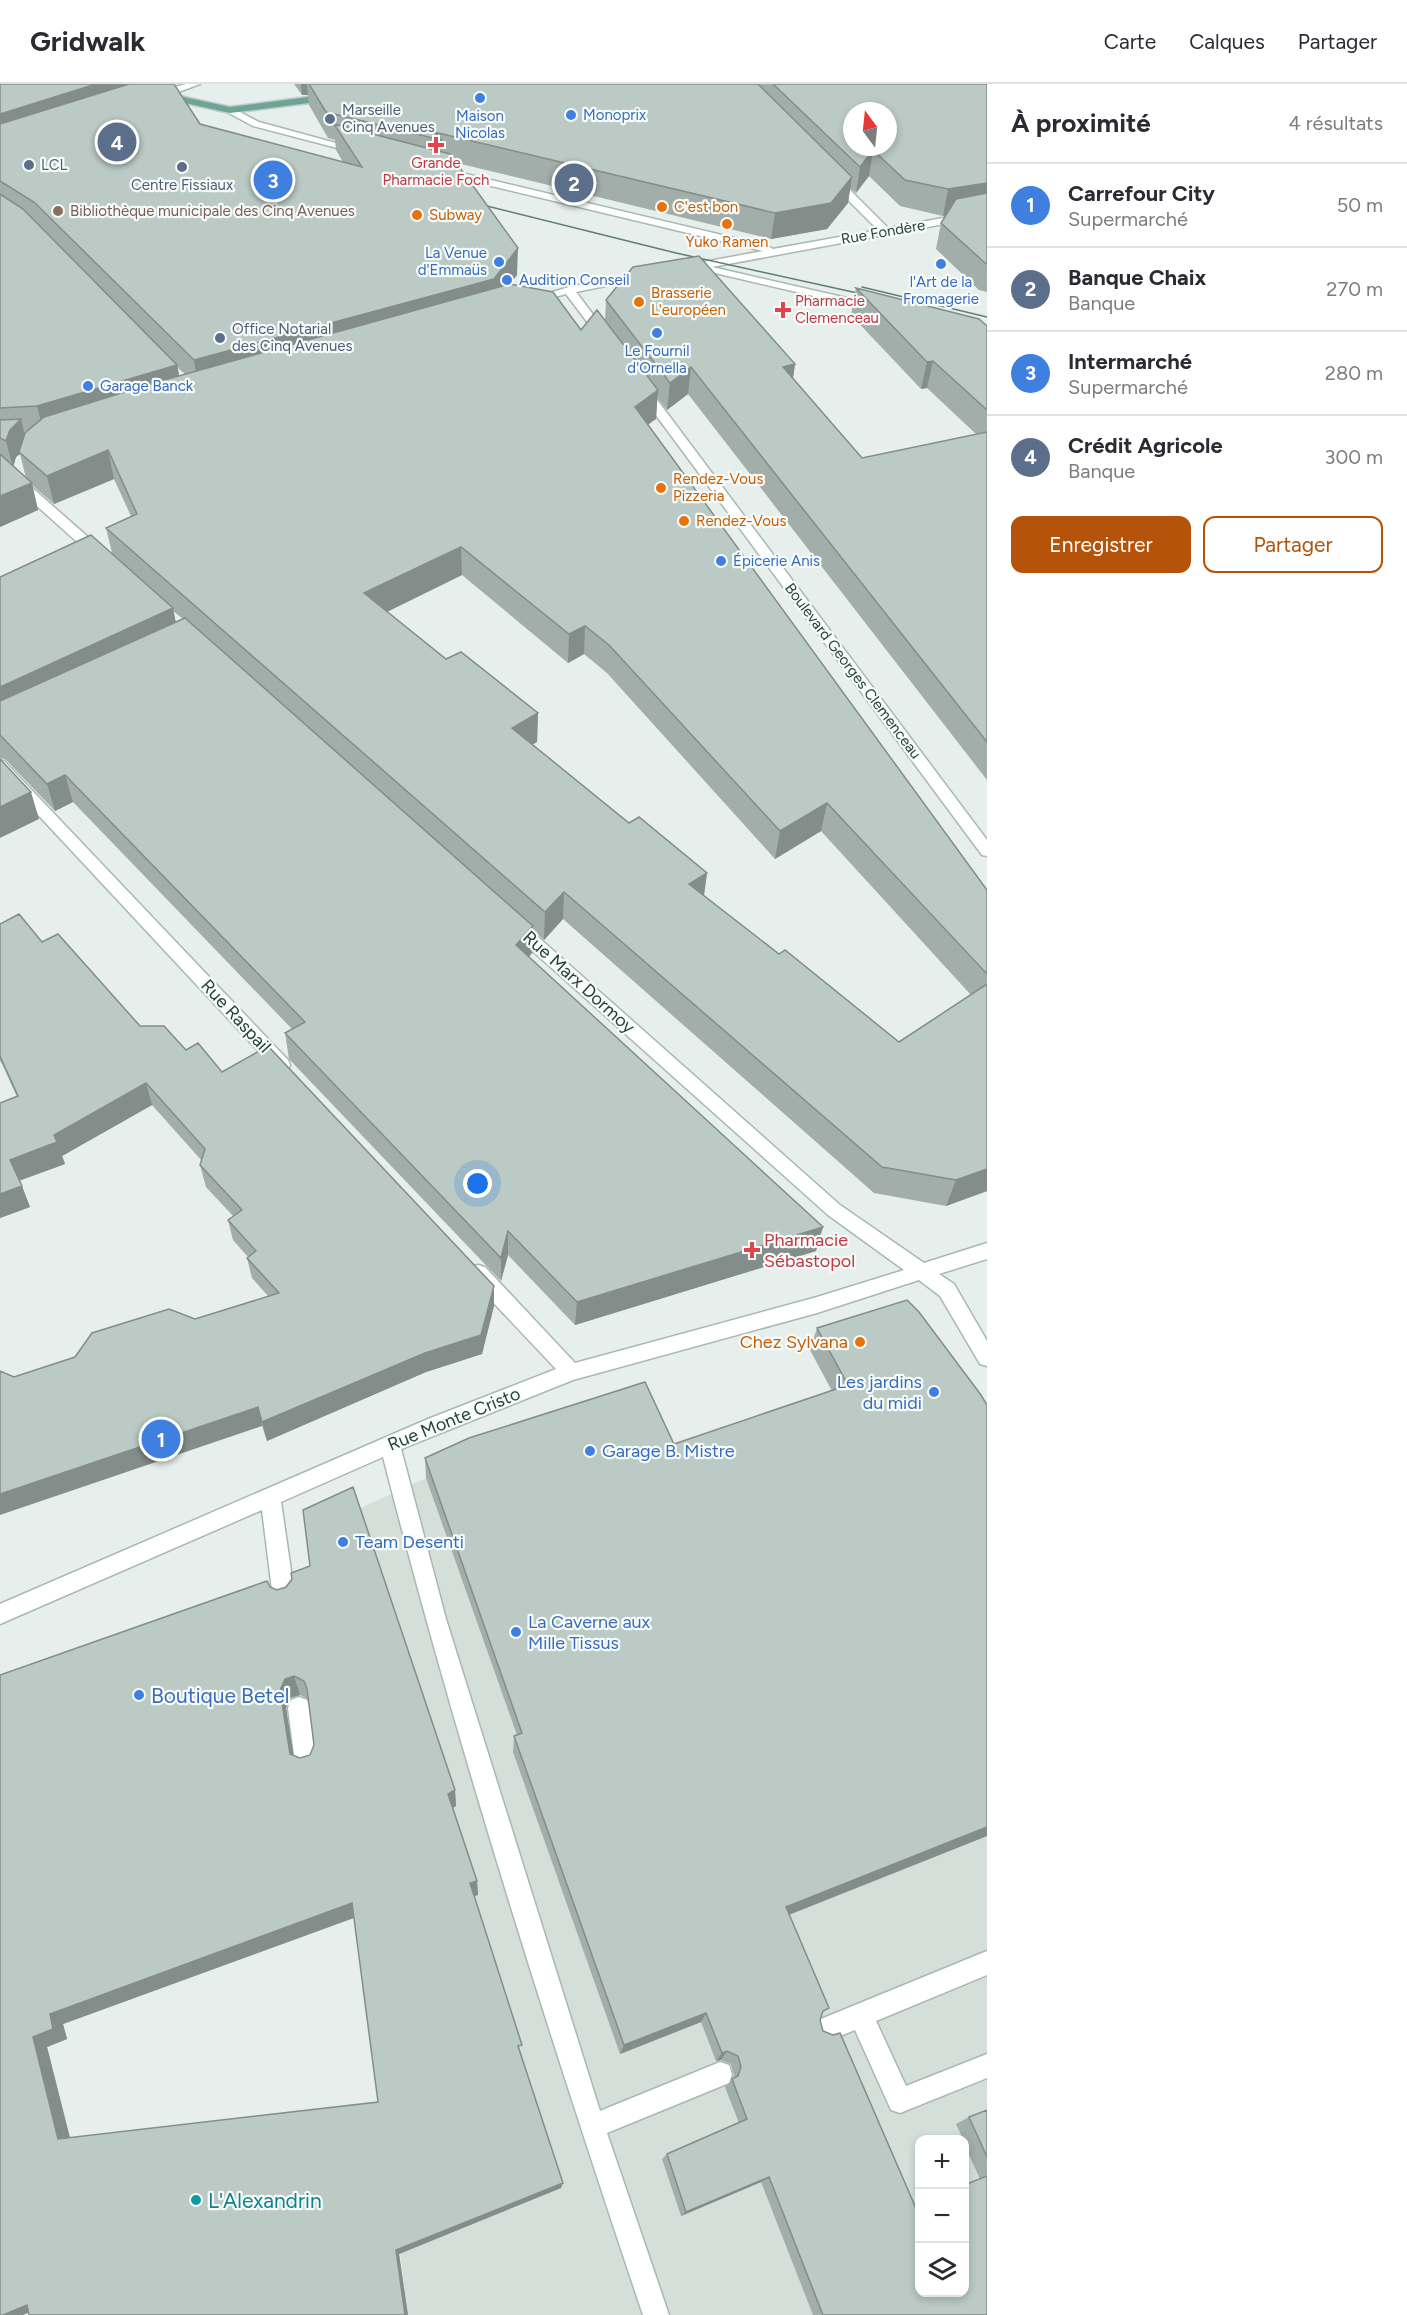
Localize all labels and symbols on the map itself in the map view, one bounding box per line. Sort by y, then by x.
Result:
marker: Maison Nicolas [473,91,487,105]
place label: Marseille Cinq Avenues [342,101,435,136]
north arrow [843,102,897,156]
place label: Monoprix [583,106,646,124]
place label: Maison Nicolas [455,107,505,142]
marker: Monoprix [564,108,578,122]
marker: Marseille Cinq Avenues [323,112,337,126]
pin: 4 [98,120,136,164]
marker: Grande Pharmacie Foch [429,138,443,152]
place label: Grande Pharmacie Foch [383,154,489,189]
place label: LCL [41,156,68,174]
marker: LCL [22,158,36,172]
pin: 3 [254,158,292,202]
marker: Centre Fissiaux [175,160,189,174]
pin: 2 [554,160,594,206]
place label: Centre Fissiaux [131,176,233,194]
place label: C'est bon [674,198,738,216]
marker: C'est bon [655,200,669,214]
place label: Bibliothèque municipale des Cinq Avenues [70,202,355,220]
marker: Bibliothèque municipale des Cinq Avenues [51,204,65,218]
place label: Subway [429,206,482,224]
marker: Subway [410,208,424,222]
street label: Rue Fondère [840,216,926,248]
marker: Yuko Ramen [720,217,734,231]
place label: Yuko Ramen [686,233,768,251]
place label: La Venue d'Emmaüs [418,244,487,279]
marker: La Venue d'Emmaüs [492,255,506,269]
marker: l'Art de la Fromagerie [934,257,948,271]
place label: Audition Conseil [519,271,630,289]
marker: Audition Conseil [500,273,514,287]
place label: l'Art de la Fromagerie [903,273,979,308]
place label: Brasserie L'européen [651,284,726,319]
place label: Pharmacie Clemenceau [795,292,879,327]
marker: Brasserie L'européen [632,295,646,309]
marker: Pharmacie Clemenceau [776,303,790,317]
place label: Office Notarial des Cinq Avenues [232,320,352,355]
marker: Le Fournil d'Ornella [650,326,664,340]
marker: Office Notarial des Cinq Avenues [213,331,227,345]
place label: Le Fournil d'Ornella [624,342,690,377]
place label: Garage Banck [100,377,194,395]
marker: Garage Banck [81,379,95,393]
place label: Rendez-Vous Pizzeria [673,470,763,505]
marker: Rendez-Vous Pizzeria [654,481,668,495]
place label: Rendez-Vous [696,512,786,530]
marker: Rendez-Vous [677,514,691,528]
place label: Épicerie Anis [733,552,820,570]
marker: Épicerie Anis [714,554,728,568]
street label: Boulevard Georges Clemenceau [781,580,925,762]
street label: Rue Marx Dormoy [519,926,640,1038]
street label: Rue Raspail [196,975,276,1057]
your location [463,1169,492,1198]
place label: Pharmacie Sébastopol [764,1229,855,1272]
marker: Pharmacie Sébastopol [745,1243,759,1257]
place label: Chez Sylvana [740,1331,848,1353]
marker: Chez Sylvana [853,1335,867,1349]
place label: Les jardins du midi [837,1371,922,1414]
street label: Rue Monte Cristo [384,1382,524,1456]
marker: Les jardins du midi [927,1385,941,1399]
pin: 1 [142,1416,180,1462]
place label: Garage B. Mistre [602,1440,735,1462]
marker: Garage B. Mistre [583,1444,597,1458]
place label: Team Desenti [355,1531,464,1553]
marker: Team Desenti [336,1535,350,1549]
place label: La Caverne aux Mille Tissus [528,1611,651,1654]
marker: La Caverne aux Mille Tissus [509,1625,523,1639]
place label: Boutique Betel [151,1683,289,1708]
marker: Boutique Betel [132,1688,146,1702]
place label: L'Alexandrin [208,2188,322,2213]
marker: L'Alexandrin [189,2193,203,2207]

